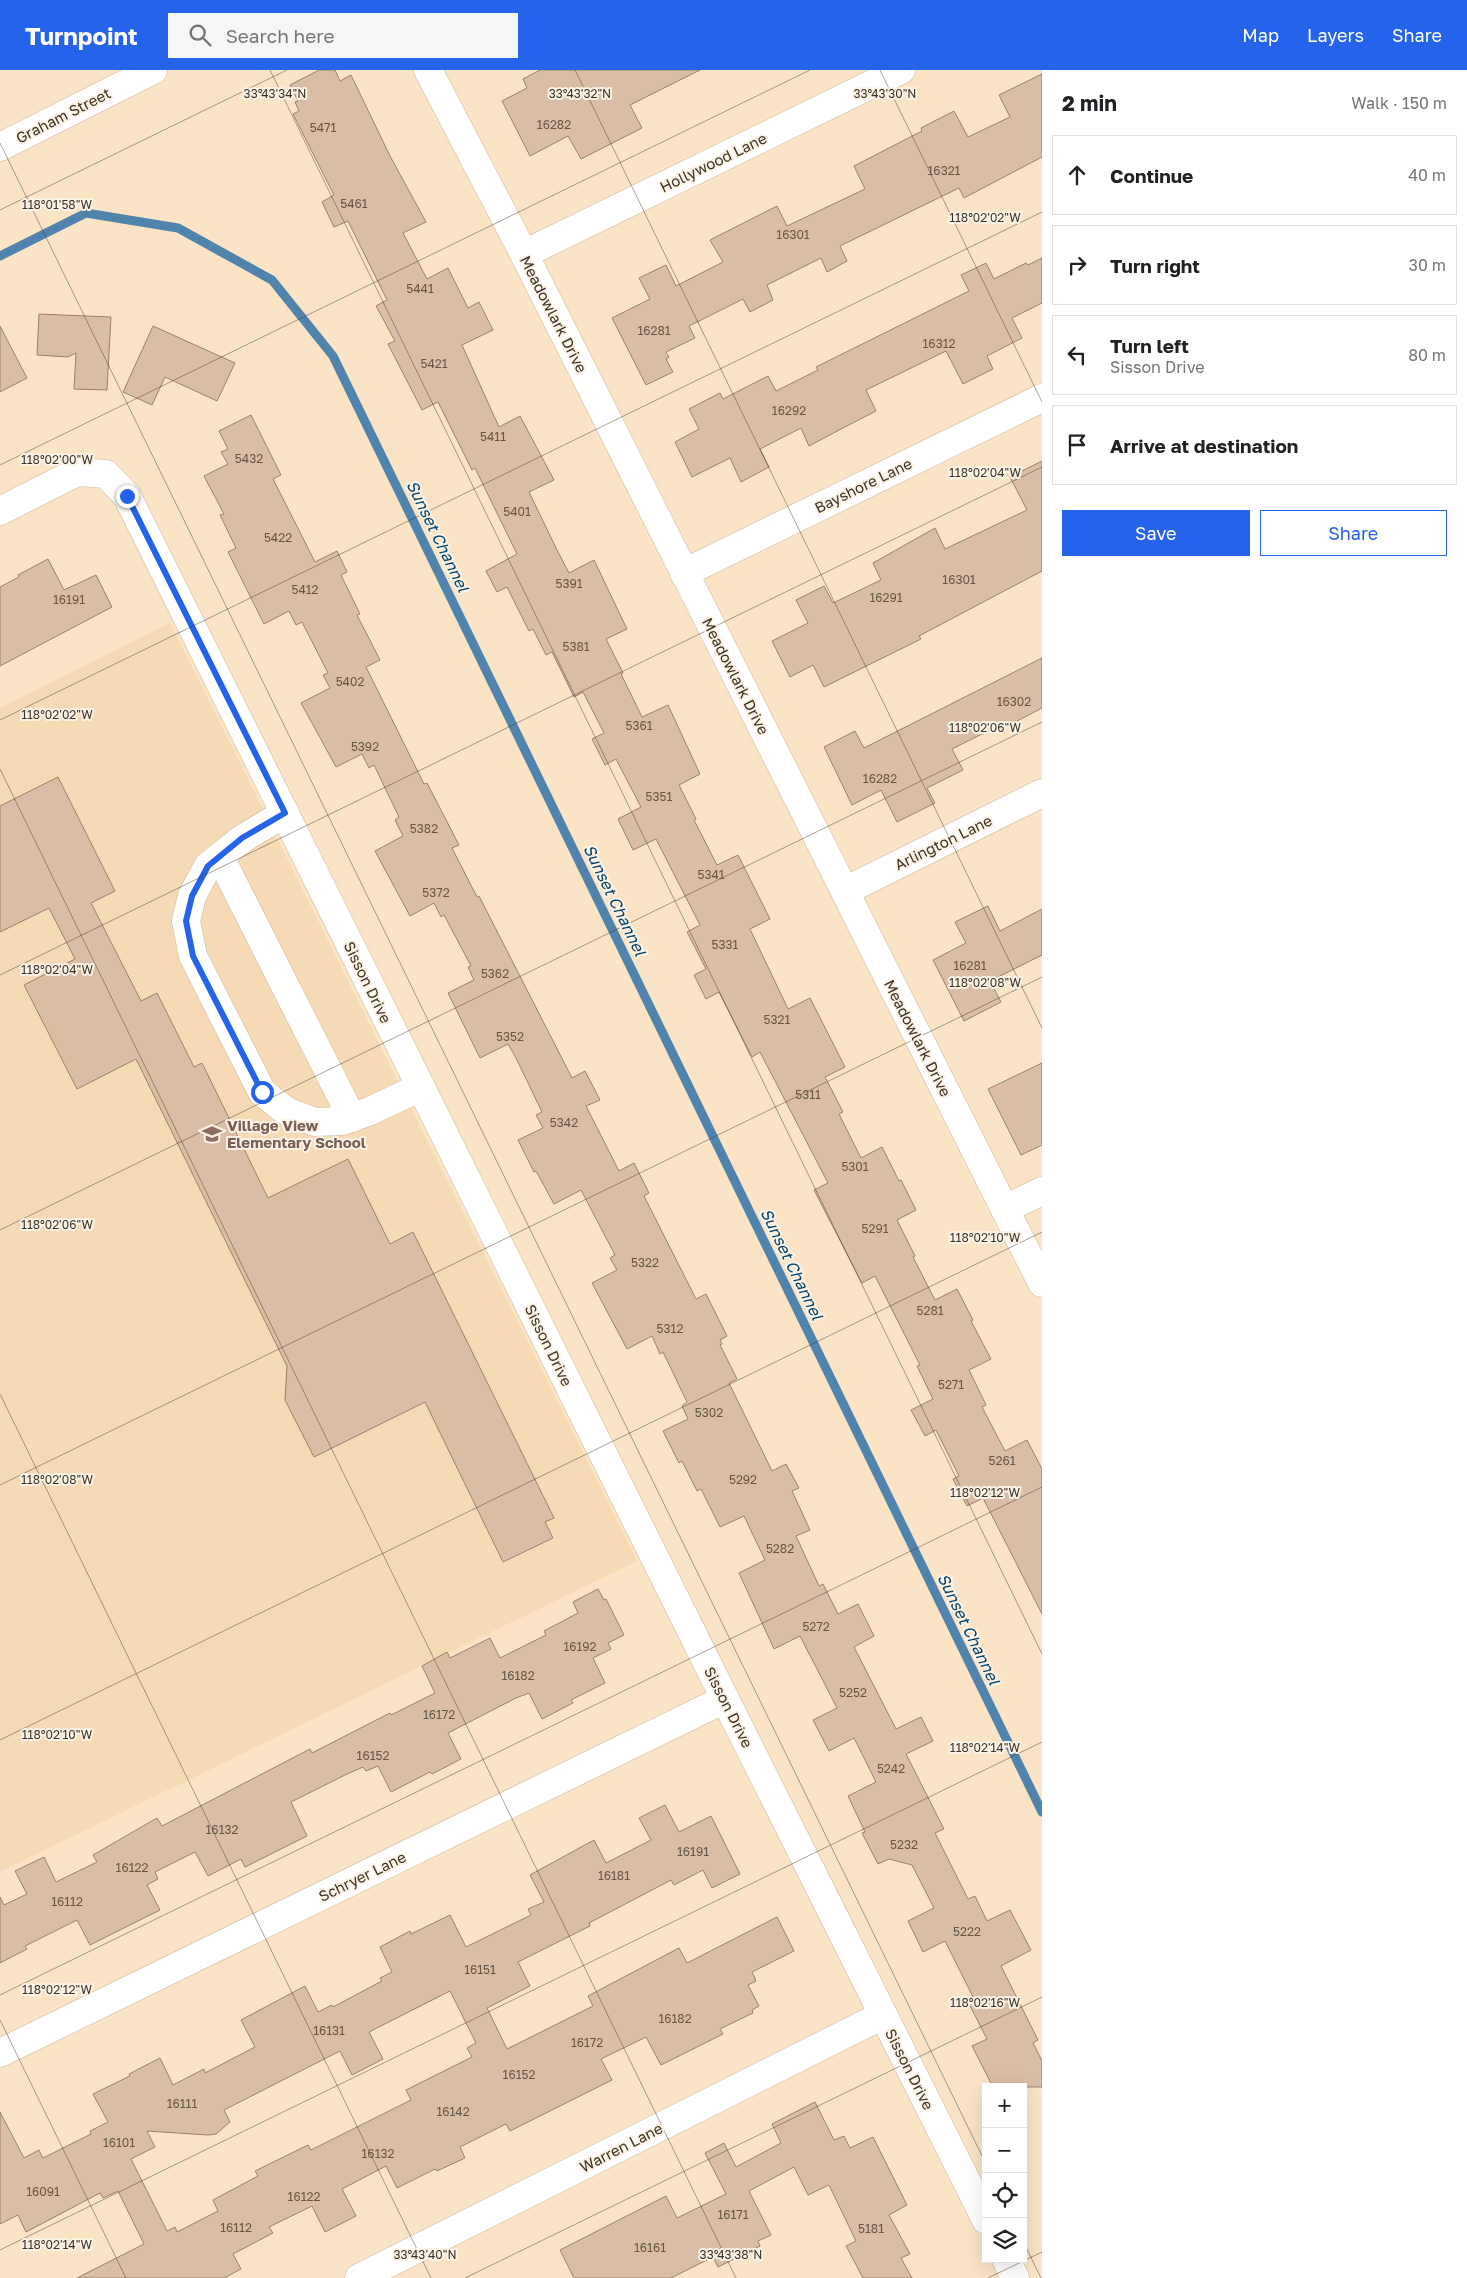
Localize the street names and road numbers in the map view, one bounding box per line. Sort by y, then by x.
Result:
street label: Graham Street [13,83,113,147]
street label: Hollywood Lane [657,128,770,196]
street label: Meadowlark Drive [517,253,591,376]
street label: Bayshore Lane [811,454,915,516]
street label: Meadowlark Drive [699,615,773,738]
street label: Arlington Lane [891,810,995,873]
street label: Sisson Drive [340,938,396,1026]
street label: Meadowlark Drive [881,977,955,1100]
street label: Sisson Drive [521,1301,577,1389]
street label: Sisson Drive [701,1663,757,1751]
street label: Schryer Lane [315,1847,409,1905]
street label: Sisson Drive [882,2025,938,2113]
street label: Warren Lane [577,2118,666,2176]

